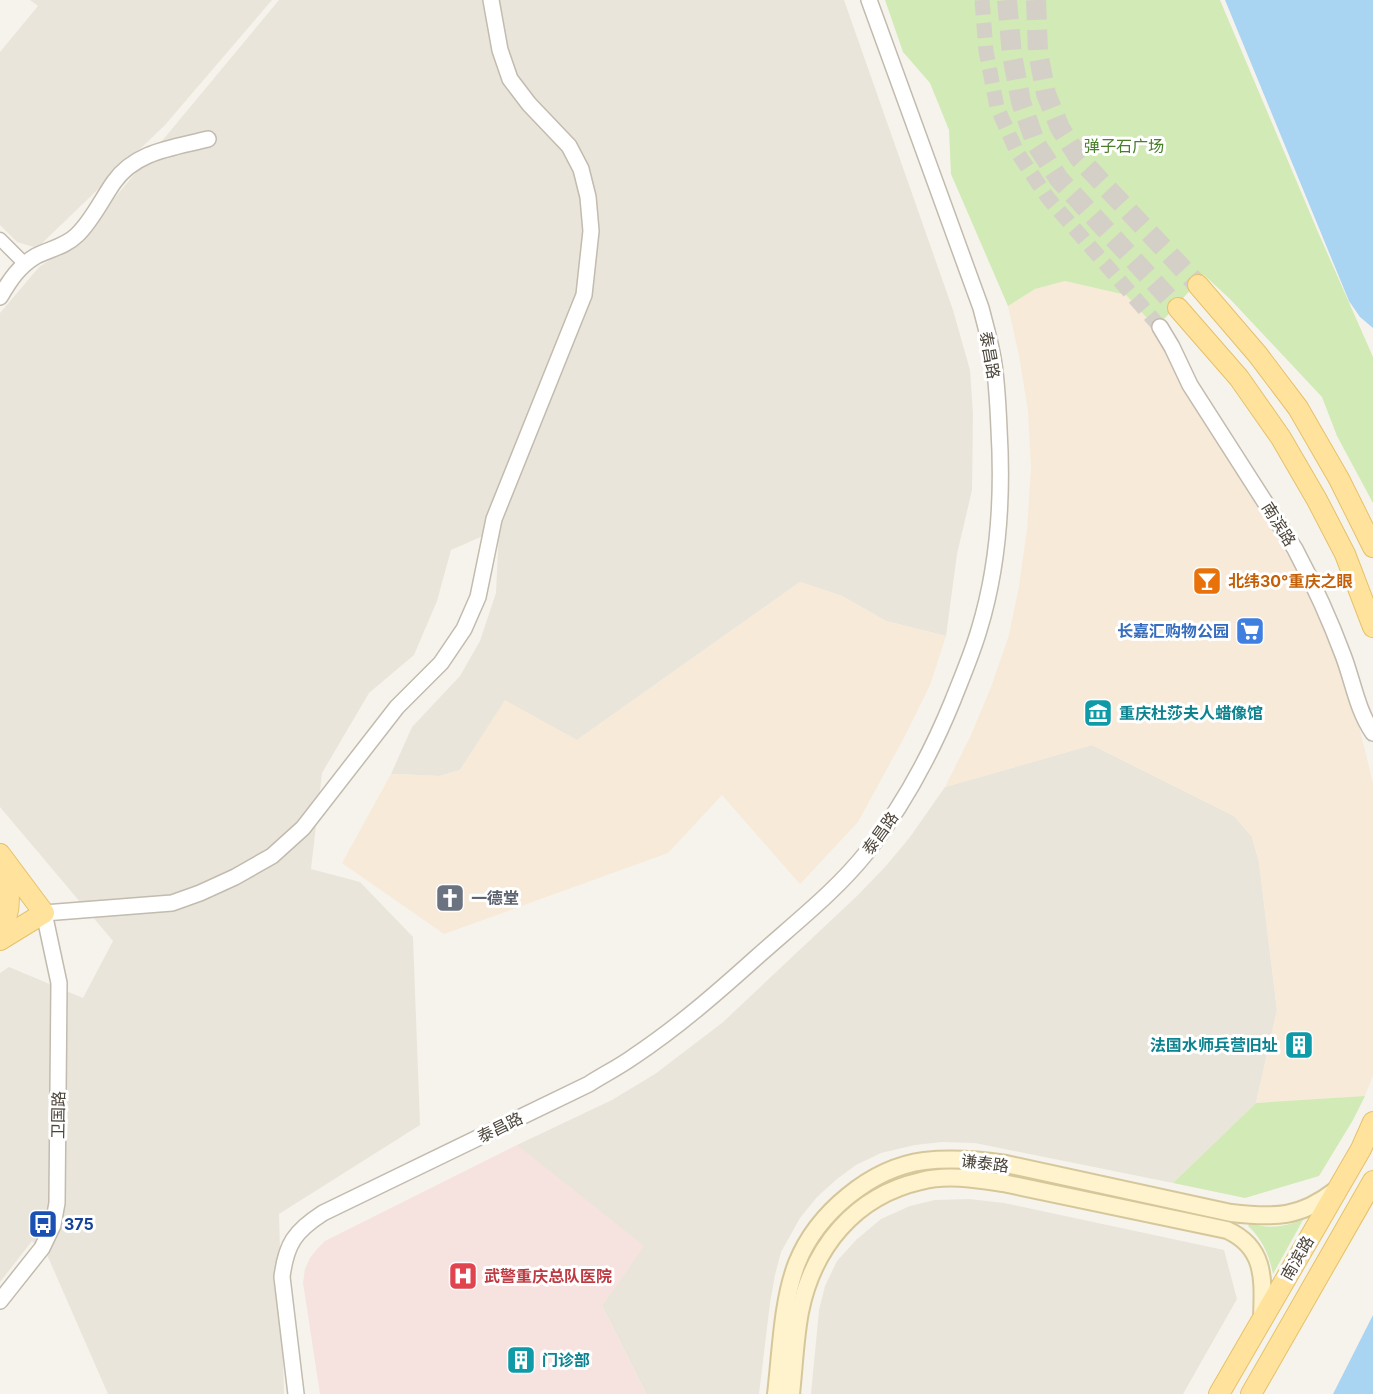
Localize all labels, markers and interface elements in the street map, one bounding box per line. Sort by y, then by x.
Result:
park label: 弹子石广场 [1084,136,1164,156]
street label: 泰昌路 [976,330,1004,380]
street label: 南滨路 [1258,498,1300,550]
bar icon: 北纬30°重庆之眼 [1191,565,1223,597]
place label: 北纬30°重庆之眼 [1228,571,1352,591]
supermarket icon: 长嘉汇购物公园 [1234,615,1266,647]
place label: 长嘉汇购物公园 [1117,621,1229,641]
museum icon: 重庆杜莎夫人蜡像馆 [1082,697,1114,729]
place label: 重庆杜莎夫人蜡像馆 [1119,703,1263,723]
street label: 泰昌路 [858,808,902,858]
church icon: 一德堂 [434,882,466,914]
place label: 一德堂 [471,888,519,908]
building icon: 法国水师兵营旧址 [1283,1029,1315,1061]
place label: 法国水师兵营旧址 [1150,1035,1278,1055]
street label: 卫国路 [48,1091,68,1139]
street label: 泰昌路 [474,1107,526,1147]
street label: 谦泰路 [960,1150,1010,1176]
bus stop icon: 375 [27,1208,59,1240]
place label: 375 [64,1214,94,1234]
street label: 南滨路 [1276,1232,1318,1284]
hospital icon: 武警重庆总队医院 [447,1260,479,1292]
place label: 武警重庆总队医院 [484,1266,612,1286]
building icon: 门诊部 [505,1344,537,1376]
place label: 门诊部 [542,1350,590,1370]

